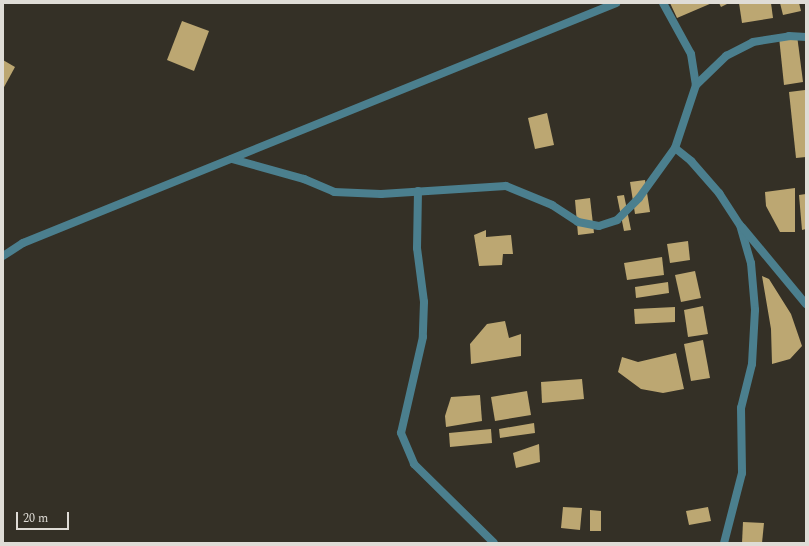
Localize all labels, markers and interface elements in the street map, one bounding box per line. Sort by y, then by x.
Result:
scale bar [18,504,71,530]
text: 20 m [23,509,48,528]

